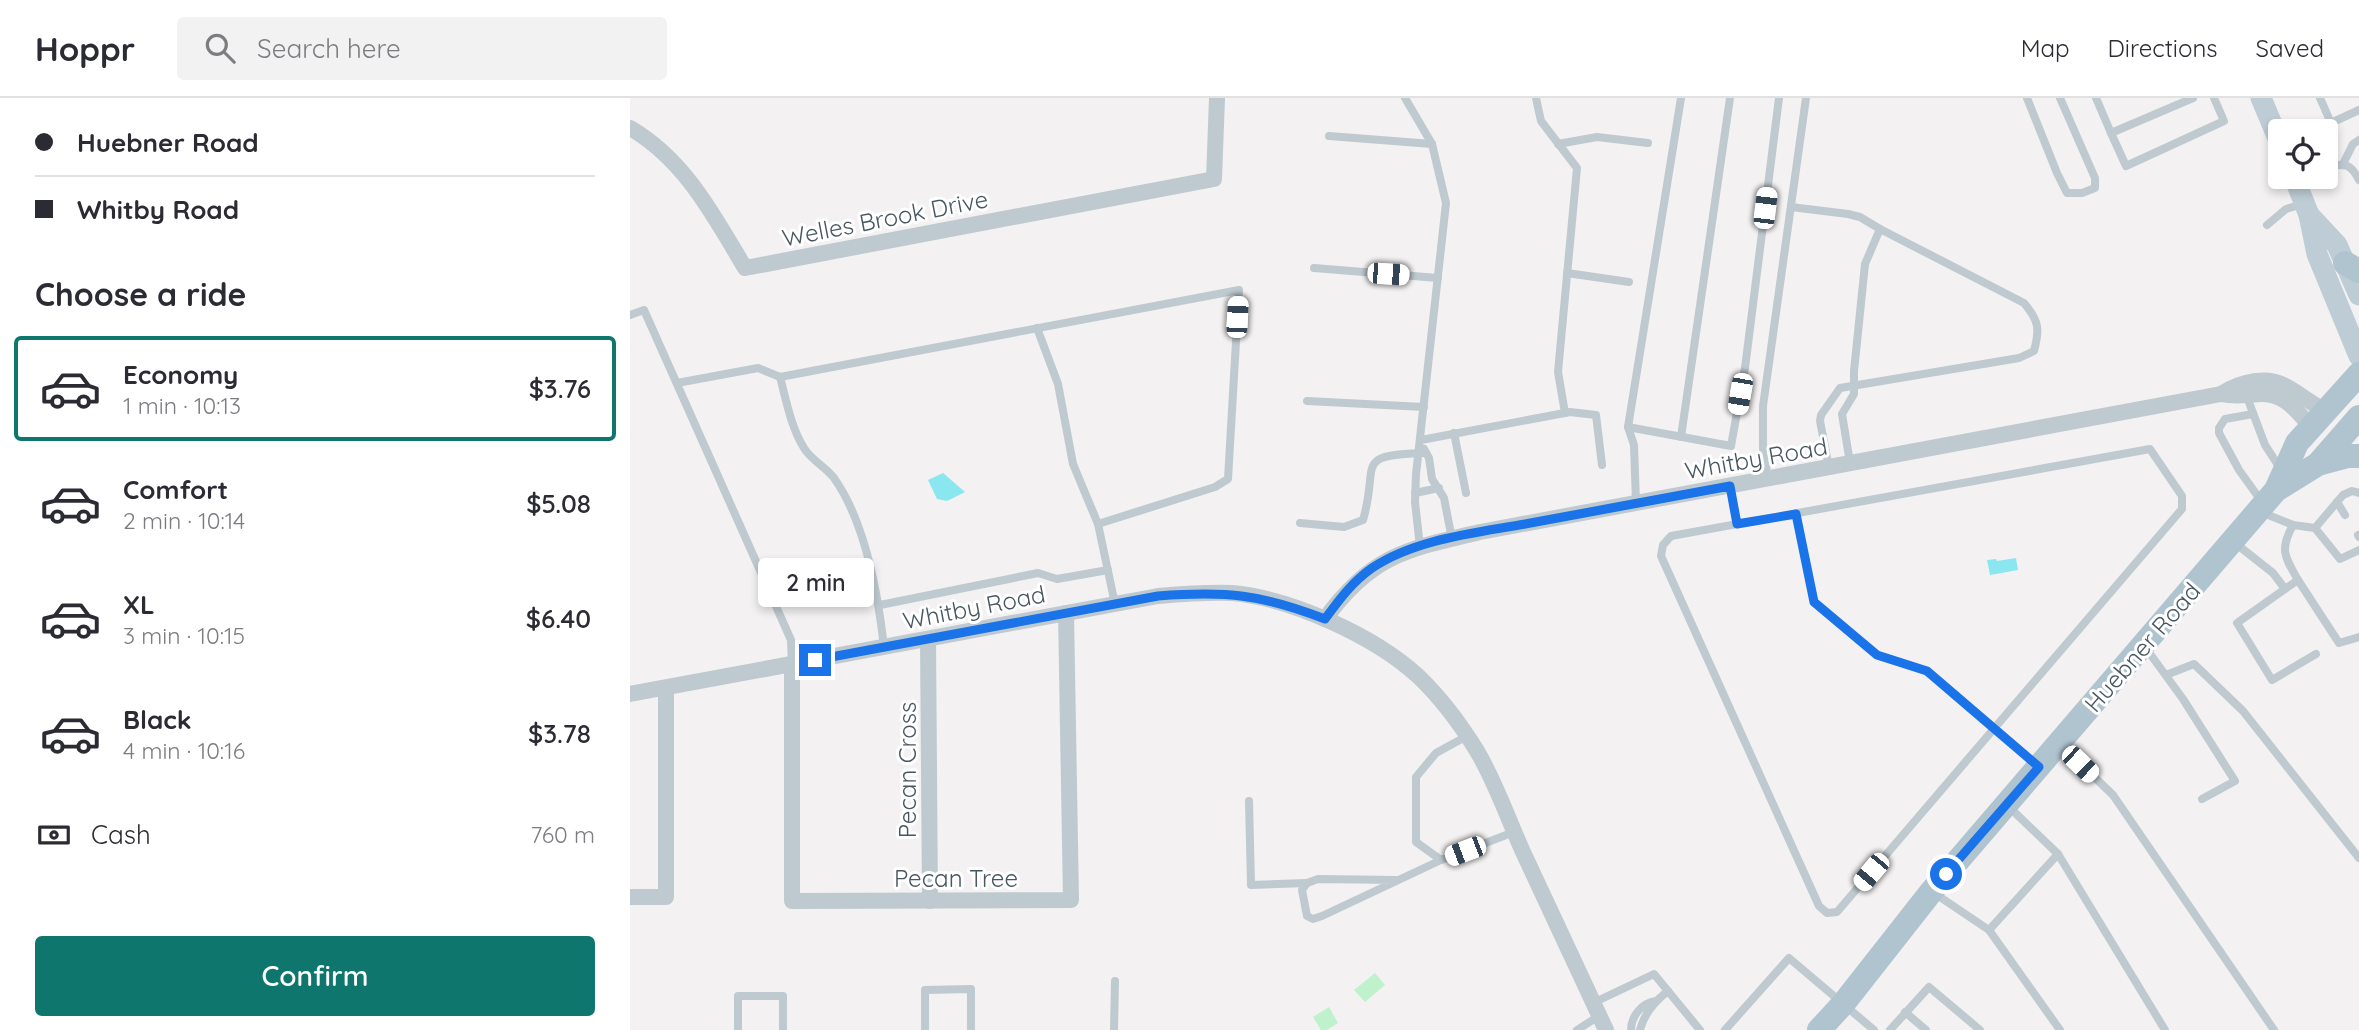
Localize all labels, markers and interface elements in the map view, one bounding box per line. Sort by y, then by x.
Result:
search box [177,17,667,80]
text: Hoppr [35,28,135,69]
icon: search [201,29,239,67]
text: Search here [257,32,401,65]
text: Map [2021,33,2070,63]
text: Directions [2108,33,2218,63]
text: Saved [2256,33,2324,63]
map controls [2268,119,2338,189]
button: locate [2268,119,2338,189]
text: Huebner Road [77,126,259,159]
street label: Welles Brook Drive [780,183,990,253]
car [1753,186,1778,230]
text: Whitby Road [77,193,239,226]
car [1367,262,1410,286]
text: Choose a ride [35,274,247,314]
car [1226,295,1249,339]
icon: car [39,357,102,420]
text: Economy [123,358,238,391]
car [1727,371,1754,417]
text: $3.76 [529,372,591,405]
text: 1 min · 10:13 [123,391,241,420]
street label: Whitby Road [1682,431,1830,485]
icon: car [39,472,102,535]
text: Comfort [123,473,228,506]
text: $5.08 [526,487,591,520]
text: 2 min · 10:14 [123,506,245,535]
callout: 2 min [757,559,873,608]
text: 2 min [786,568,846,597]
street label: Huebner Road [2078,576,2206,718]
street label: Whitby Road [900,579,1048,635]
icon: car [39,587,102,650]
text: XL [123,588,155,621]
text: $6.40 [526,602,591,635]
text: 3 min · 10:15 [123,621,245,650]
route end [799,644,831,676]
icon: car [39,702,102,765]
street label: Pecan Cross [892,702,922,838]
text: Black [123,703,192,736]
text: $3.78 [528,717,591,750]
text: 4 min · 10:16 [123,736,245,765]
car [2058,742,2103,786]
icon: cash [35,816,73,854]
text: Cash [91,818,151,851]
text: 760 m [531,820,595,849]
car [1442,834,1489,868]
car [1850,849,1893,895]
route start [1930,858,1962,890]
street label: Pecan Tree [894,863,1018,893]
button: Confirm [35,936,595,1016]

